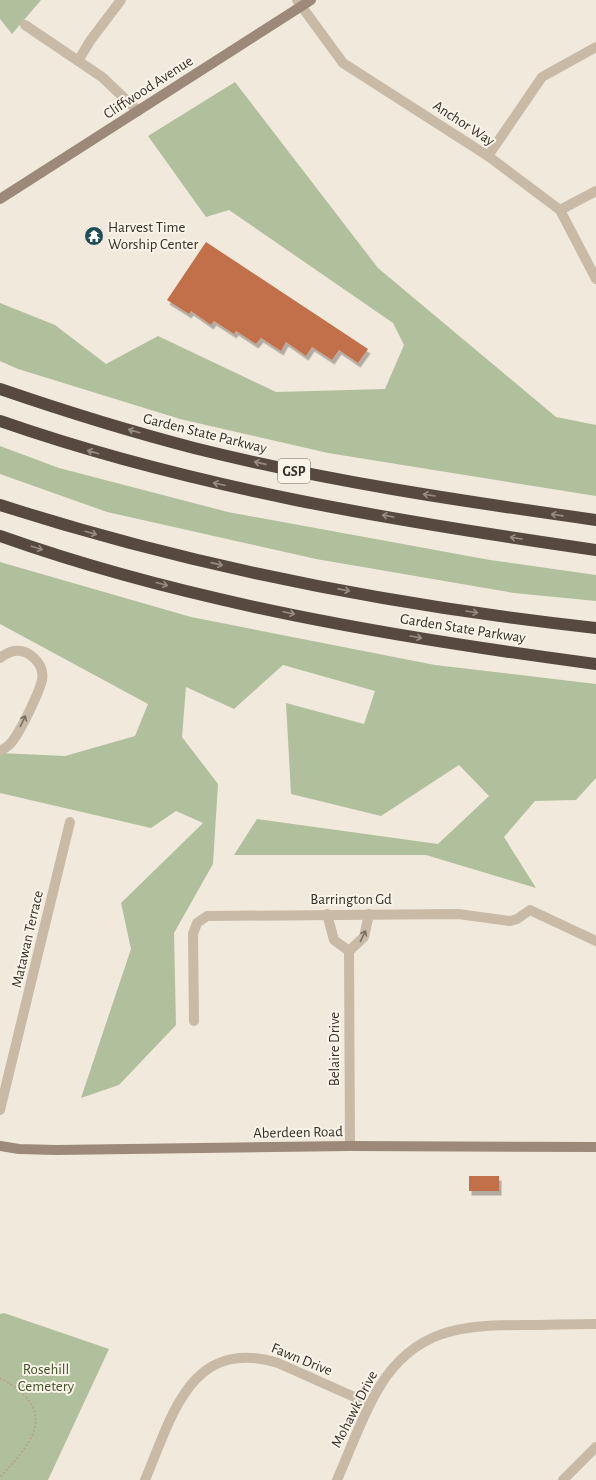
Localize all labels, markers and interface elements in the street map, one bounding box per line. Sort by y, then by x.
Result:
street label: Cliffwood Avenue [101,53,196,122]
street label: Anchor Way [430,98,498,149]
place label: Harvest Time Worship Center [108,220,199,252]
temple icon: Harvest Time Worship Center [83,225,105,247]
street label: Garden State Parkway [141,411,269,456]
one-way arrow [128,427,141,435]
one-way arrow [87,448,100,455]
one-way arrow [254,459,267,467]
road number: GSP [278,459,310,483]
one-way arrow [213,479,226,487]
one-way arrow [423,491,436,499]
one-way arrow [551,511,564,519]
one-way arrow [382,512,395,520]
one-way arrow [84,530,97,537]
one-way arrow [510,534,523,542]
one-way arrow [30,545,43,552]
one-way arrow [210,561,223,569]
one-way arrow [155,581,168,588]
one-way arrow [337,586,350,594]
one-way arrow [466,608,479,616]
one-way arrow [282,609,295,617]
street label: Garden State Parkway [399,611,527,646]
one-way arrow [409,633,422,641]
one-way arrow [20,716,28,728]
street label: Matawan Terrace [9,889,46,989]
street label: Barrington Gd [310,892,392,907]
one-way arrow [360,930,367,942]
street label: Belaire Drive [327,1012,342,1086]
street label: Aberdeen Road [253,1124,343,1141]
street label: Fawn Drive [269,1340,335,1378]
park label: Rosehill Cemetery [18,1362,75,1394]
street label: Mohawk Drive [329,1368,380,1450]

